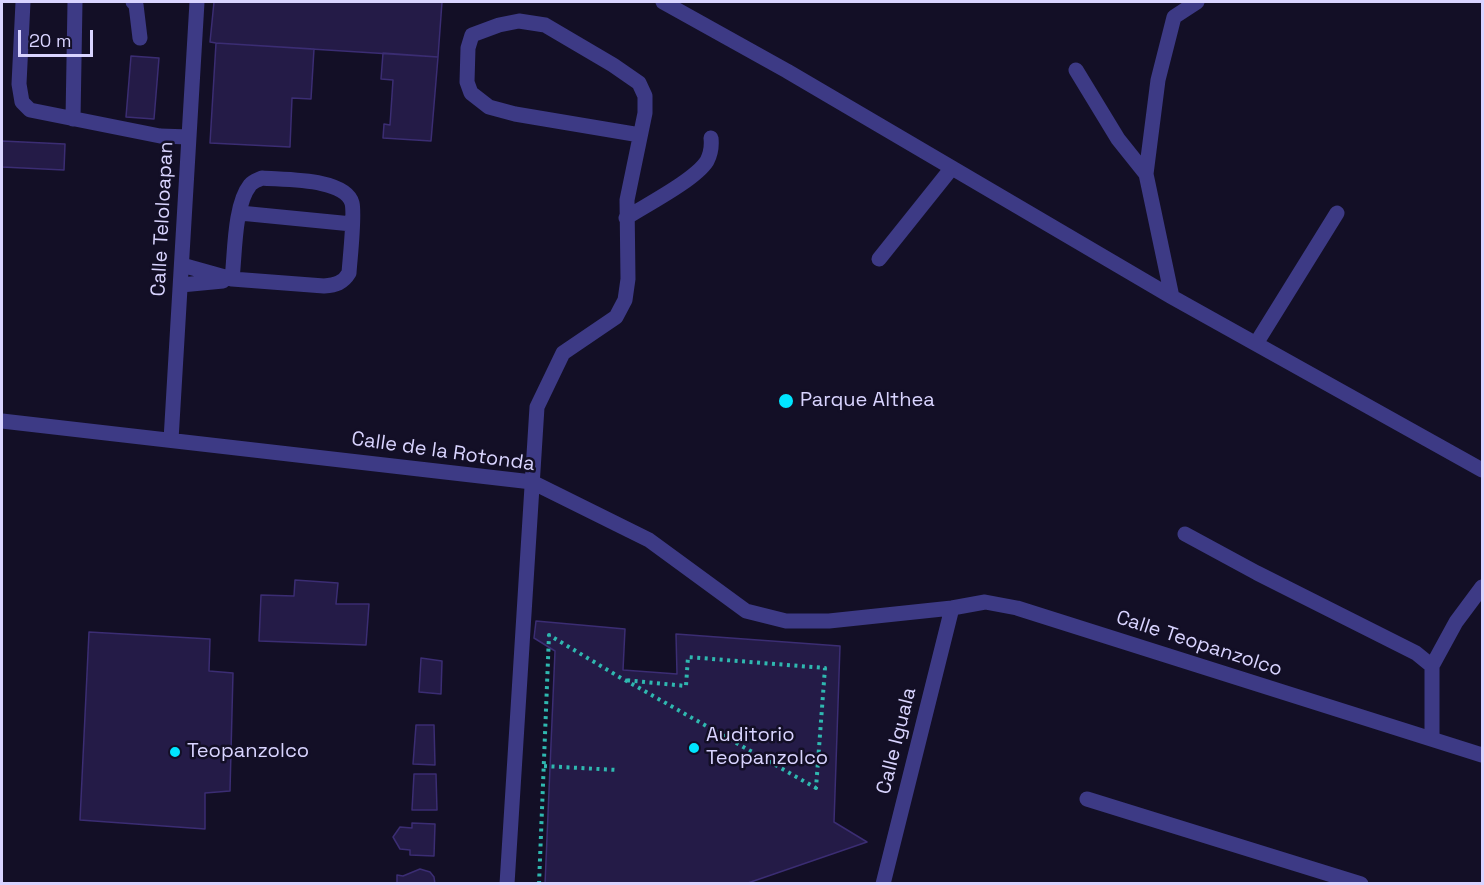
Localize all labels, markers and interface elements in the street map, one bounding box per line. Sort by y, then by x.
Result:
scale bar [21,18,96,56]
text: 20 m [29,29,72,52]
street label: Calle Teloloapan [147,141,179,297]
place label: Parque Althea [800,389,935,413]
marker: Parque Althea [777,392,795,410]
street label: Calle de la Rotonda [350,427,536,477]
street label: Calle Teopanzolco [1113,606,1285,682]
street label: Calle Iguala [872,685,922,797]
place label: Auditorio Teopanzolco [706,724,828,771]
place label: Teopanzolco [187,740,309,764]
marker: Auditorio Teopanzolco [687,741,701,755]
marker: Teopanzolco [168,745,182,759]

